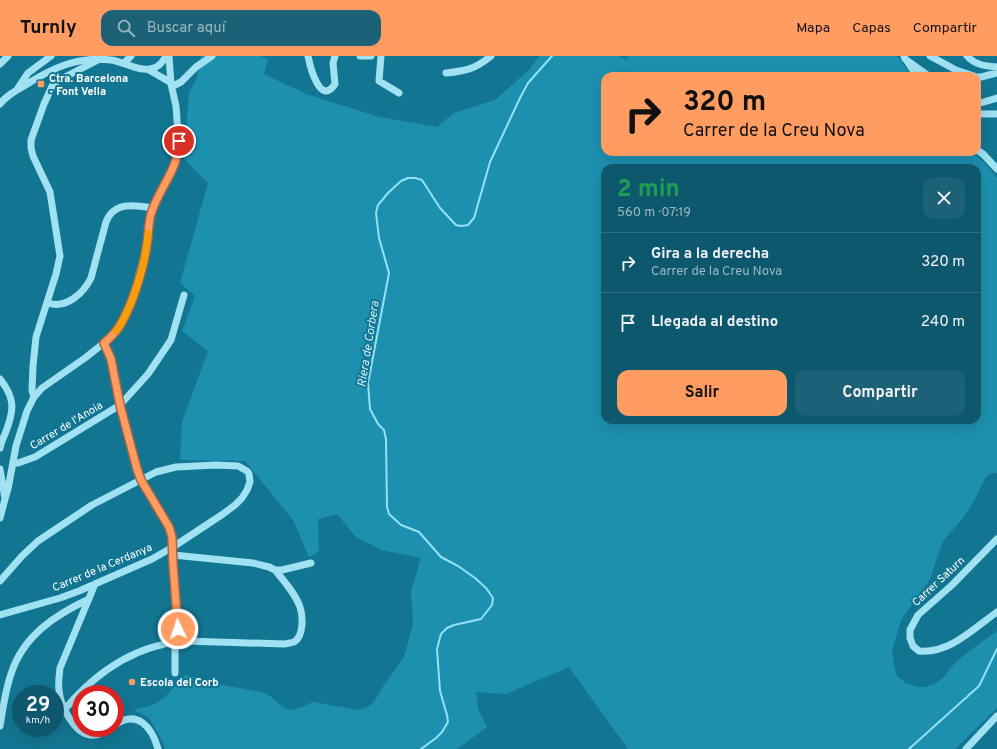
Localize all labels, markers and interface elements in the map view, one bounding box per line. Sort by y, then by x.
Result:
search box [101,10,381,46]
text: Turnly [20,16,77,40]
icon: search [115,17,137,39]
text: Buscar aquí [147,19,225,38]
text: Mapa [796,20,830,37]
text: Capas [852,20,891,37]
text: Compartir [913,20,977,37]
place label: Ctra. Barcelona - Font Vella [49,72,128,99]
marker: Ctra. Barcelona - Font Vella [36,79,46,89]
text: 320 m [683,85,766,121]
icon: right [617,88,669,140]
text: Carrer de la Creu Nova [683,120,865,143]
pin [162,124,196,158]
icon: arrive [168,130,190,152]
text: 2 min [617,175,680,205]
button: close [923,177,965,219]
text: 560 m · 07:19 [617,205,691,221]
text: Gira a la derecha [651,245,769,264]
icon: right [617,252,639,274]
text: 320 m [921,253,965,272]
text: Carrer de la Creu Nova [651,264,782,280]
water label: Riera de Corbera [354,299,384,388]
icon: arrive [617,312,639,334]
text: Llegada al destino [651,313,778,332]
text: 240 m [921,313,965,332]
button: Salir [617,370,787,416]
button: Compartir [795,370,965,416]
street label: Carrer de l'Anoia [27,398,106,453]
street label: Carrer de la Cerdanya [50,540,155,595]
street label: Carrer Saturn [909,554,968,610]
position arrow [157,608,199,650]
place label: Escola del Corb [140,676,219,690]
marker: Escola del Corb [127,677,137,687]
speed limit sign: 30 [72,685,124,737]
text: 29 [26,693,50,719]
text: km/h [26,714,50,727]

